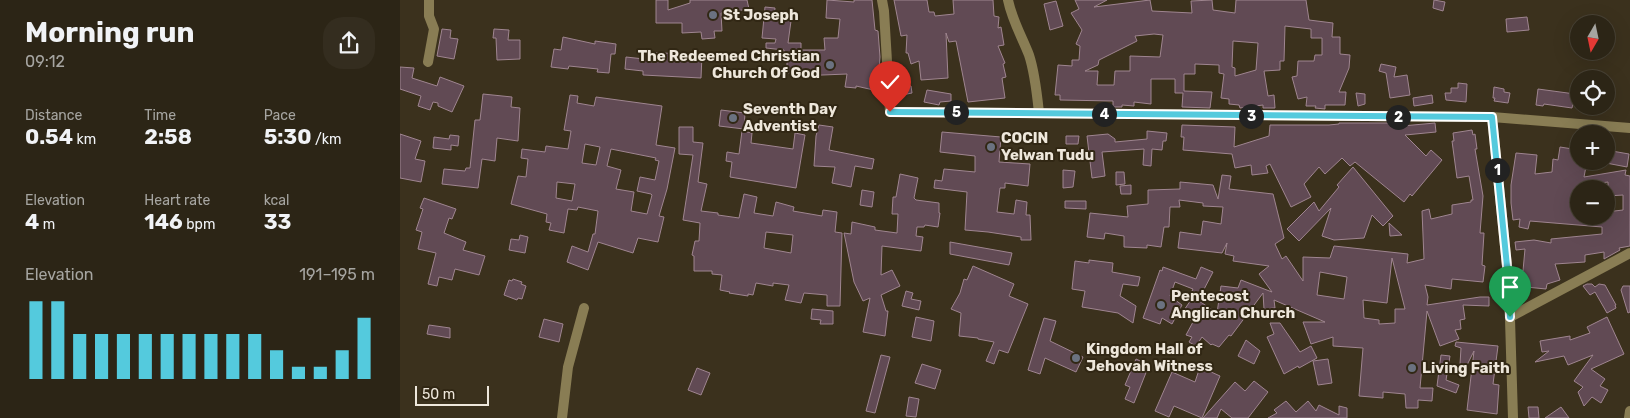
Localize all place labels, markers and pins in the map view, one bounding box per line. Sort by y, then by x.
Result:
place label: St Joseph [723,6,799,24]
marker: St Joseph [707,9,719,21]
place label: The Redeemed Christian Church Of God [638,47,820,82]
marker: The Redeemed Christian Church Of God [824,59,836,71]
pin [869,61,911,112]
place label: Seventh Day Adventist [743,100,837,135]
pin: 5 [944,100,968,124]
pin: 4 [1092,102,1116,126]
pin: 3 [1238,104,1264,128]
pin: 2 [1386,104,1410,130]
marker: Seventh Day Adventist [727,112,739,124]
place label: COCIN Yelwan Tudu [1001,129,1094,164]
marker: COCIN Yelwan Tudu [985,141,997,153]
pin: 1 [1484,158,1510,182]
pin [1489,266,1531,317]
place label: Pentecost Anglican Church [1171,287,1295,322]
marker: Pentecost Anglican Church [1155,299,1167,311]
place label: Kingdom Hall of Jehovah Witness [1086,340,1213,375]
marker: Kingdom Hall of Jehovah Witness [1070,352,1082,364]
place label: Living Faith [1422,359,1510,377]
marker: Living Faith [1406,362,1418,374]

